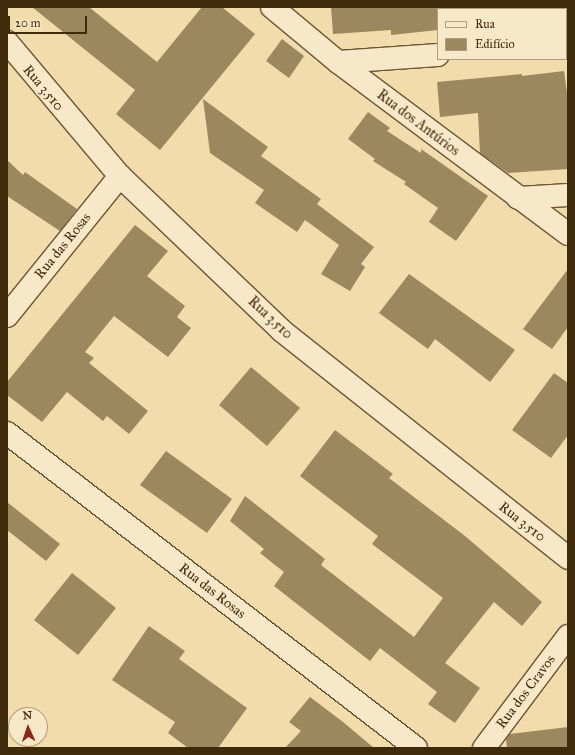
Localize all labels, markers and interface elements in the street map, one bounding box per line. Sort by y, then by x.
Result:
scale bar [10,8,89,34]
legend [437,8,567,60]
text: 20 m [15,16,41,30]
text: Rua [475,17,495,31]
text: Edifício [475,37,515,51]
street label: Rua 3.510 [19,62,67,114]
street label: Rua dos Antúrios [373,86,463,160]
street label: Rua das Rosas [31,210,95,282]
street label: Rua 3.510 [244,293,296,343]
street label: Rua 3.510 [495,499,549,545]
street label: Rua das Rosas [175,560,249,622]
street label: Rua dos Cravos [493,652,559,732]
north arrow [8,707,48,747]
text: N [22,709,32,722]

